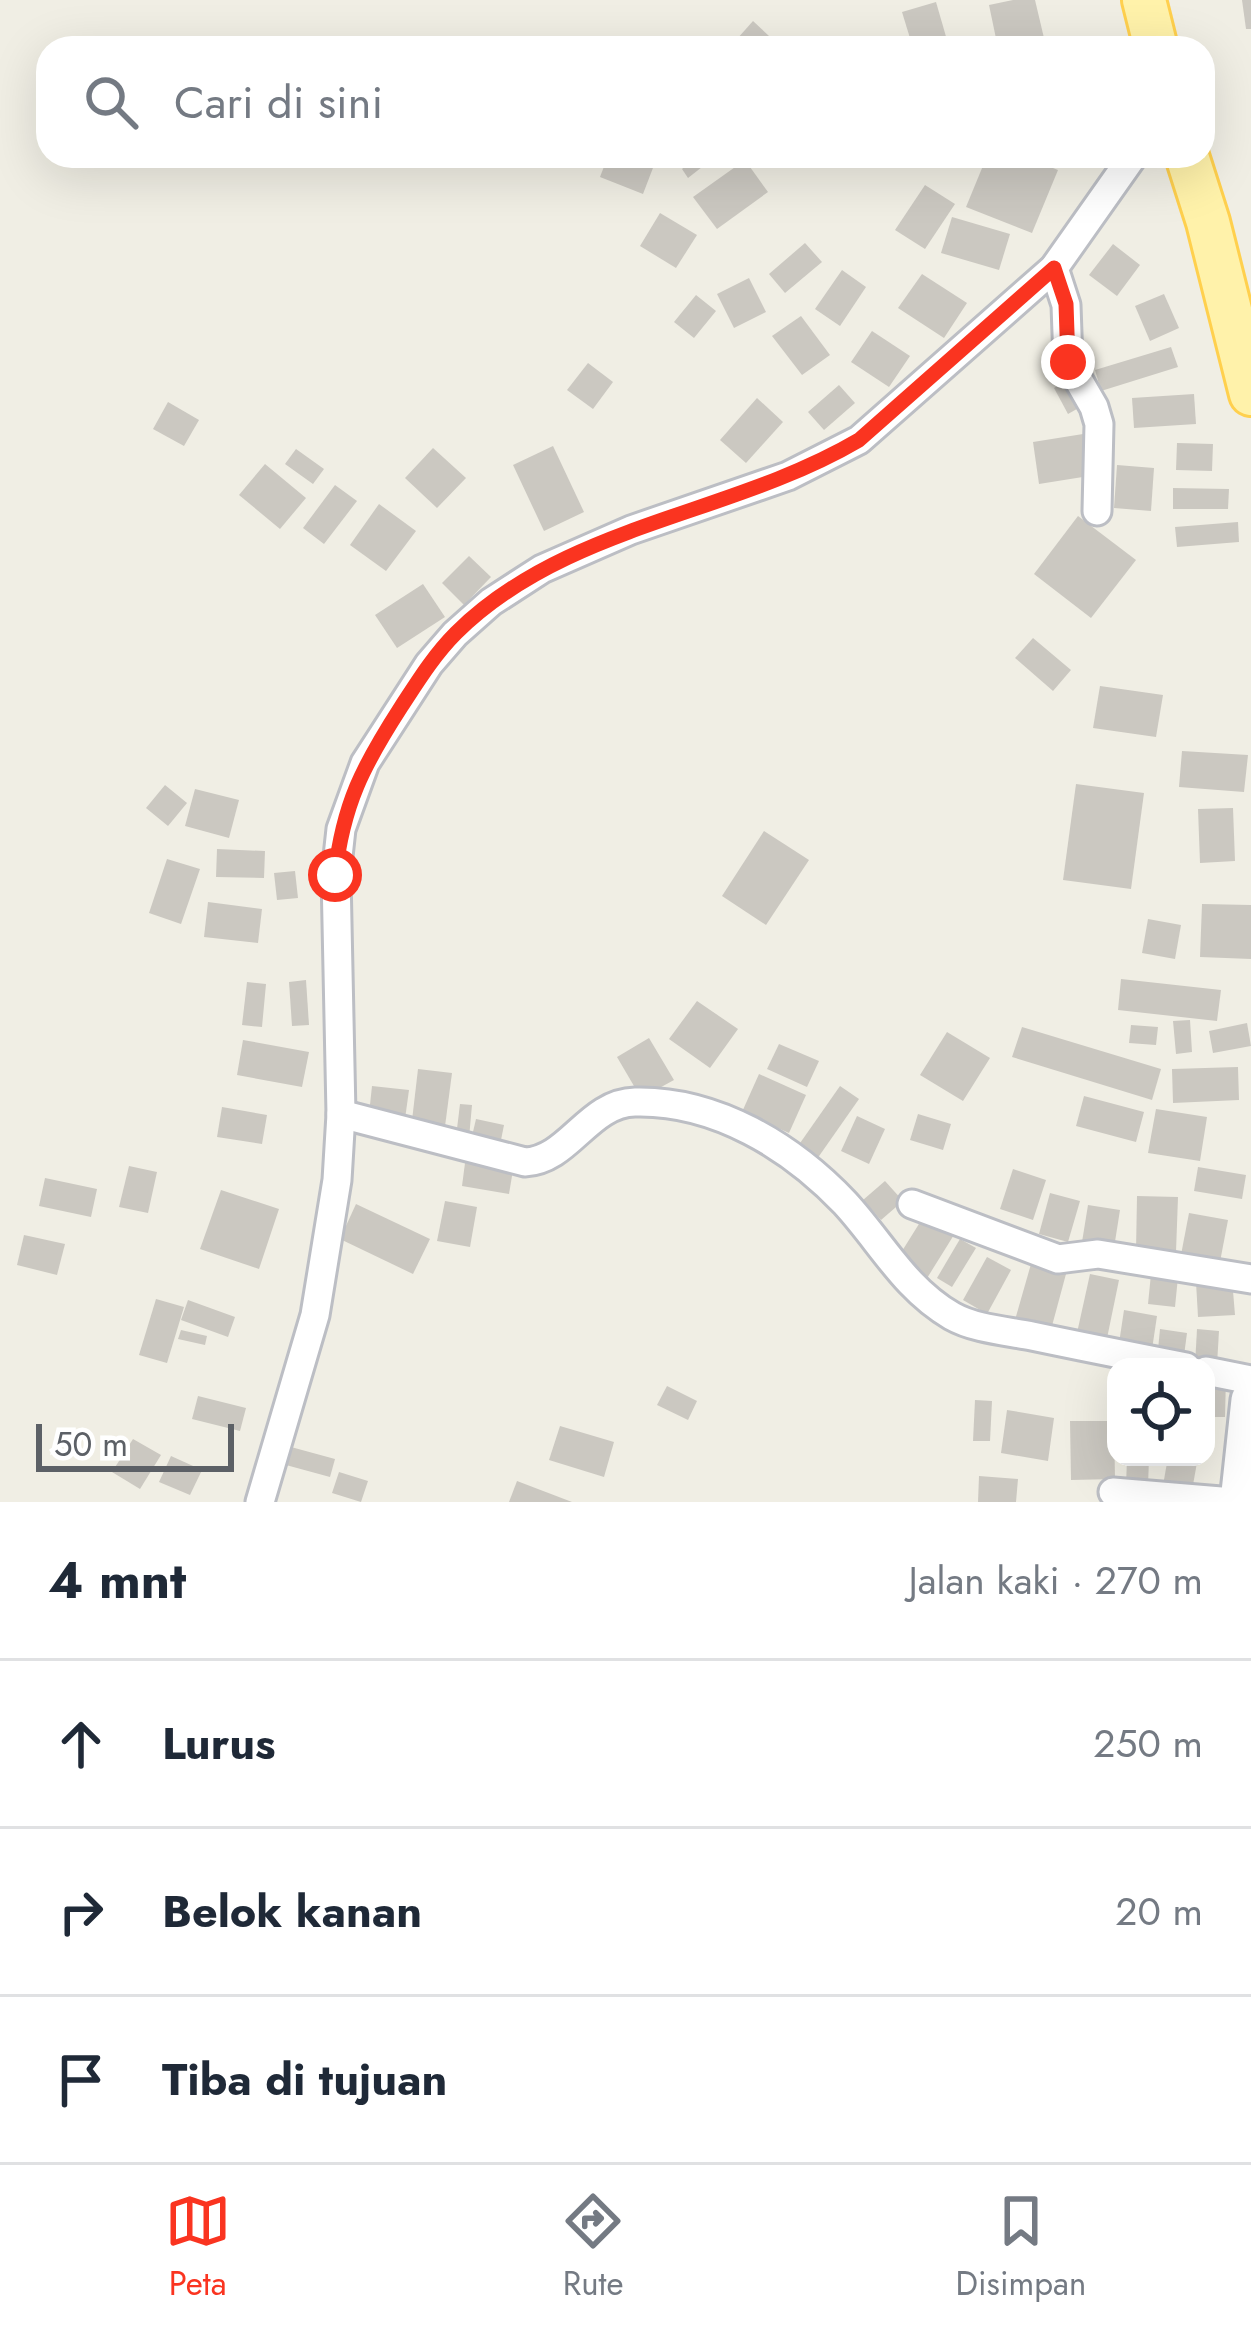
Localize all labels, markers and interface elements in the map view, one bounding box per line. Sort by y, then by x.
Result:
search box [36,36,1215,168]
icon: search [78,69,144,135]
text: Cari di sini [174,70,383,135]
route end [1041,335,1095,389]
route start [308,848,362,902]
map controls [1107,1358,1215,1466]
button: locate [1107,1358,1215,1466]
scale bar [36,1418,234,1471]
text: 50 m [54,1421,128,1468]
text: 4 mnt [48,1543,186,1617]
text: Jalan kaki · 270 m [908,1552,1203,1609]
icon: ahead [48,1711,114,1777]
text: Lurus [162,1711,276,1776]
text: 250 m [1093,1715,1203,1772]
icon: right [48,1879,114,1945]
text: Belok kanan [162,1879,422,1944]
text: 20 m [1115,1883,1203,1940]
icon: arrive [48,2047,114,2113]
text: Tiba di tujuan [162,2047,447,2112]
tab: Peta [165,2188,231,2307]
tab: Rute [560,2188,626,2307]
tab: Disimpan [956,2188,1086,2307]

